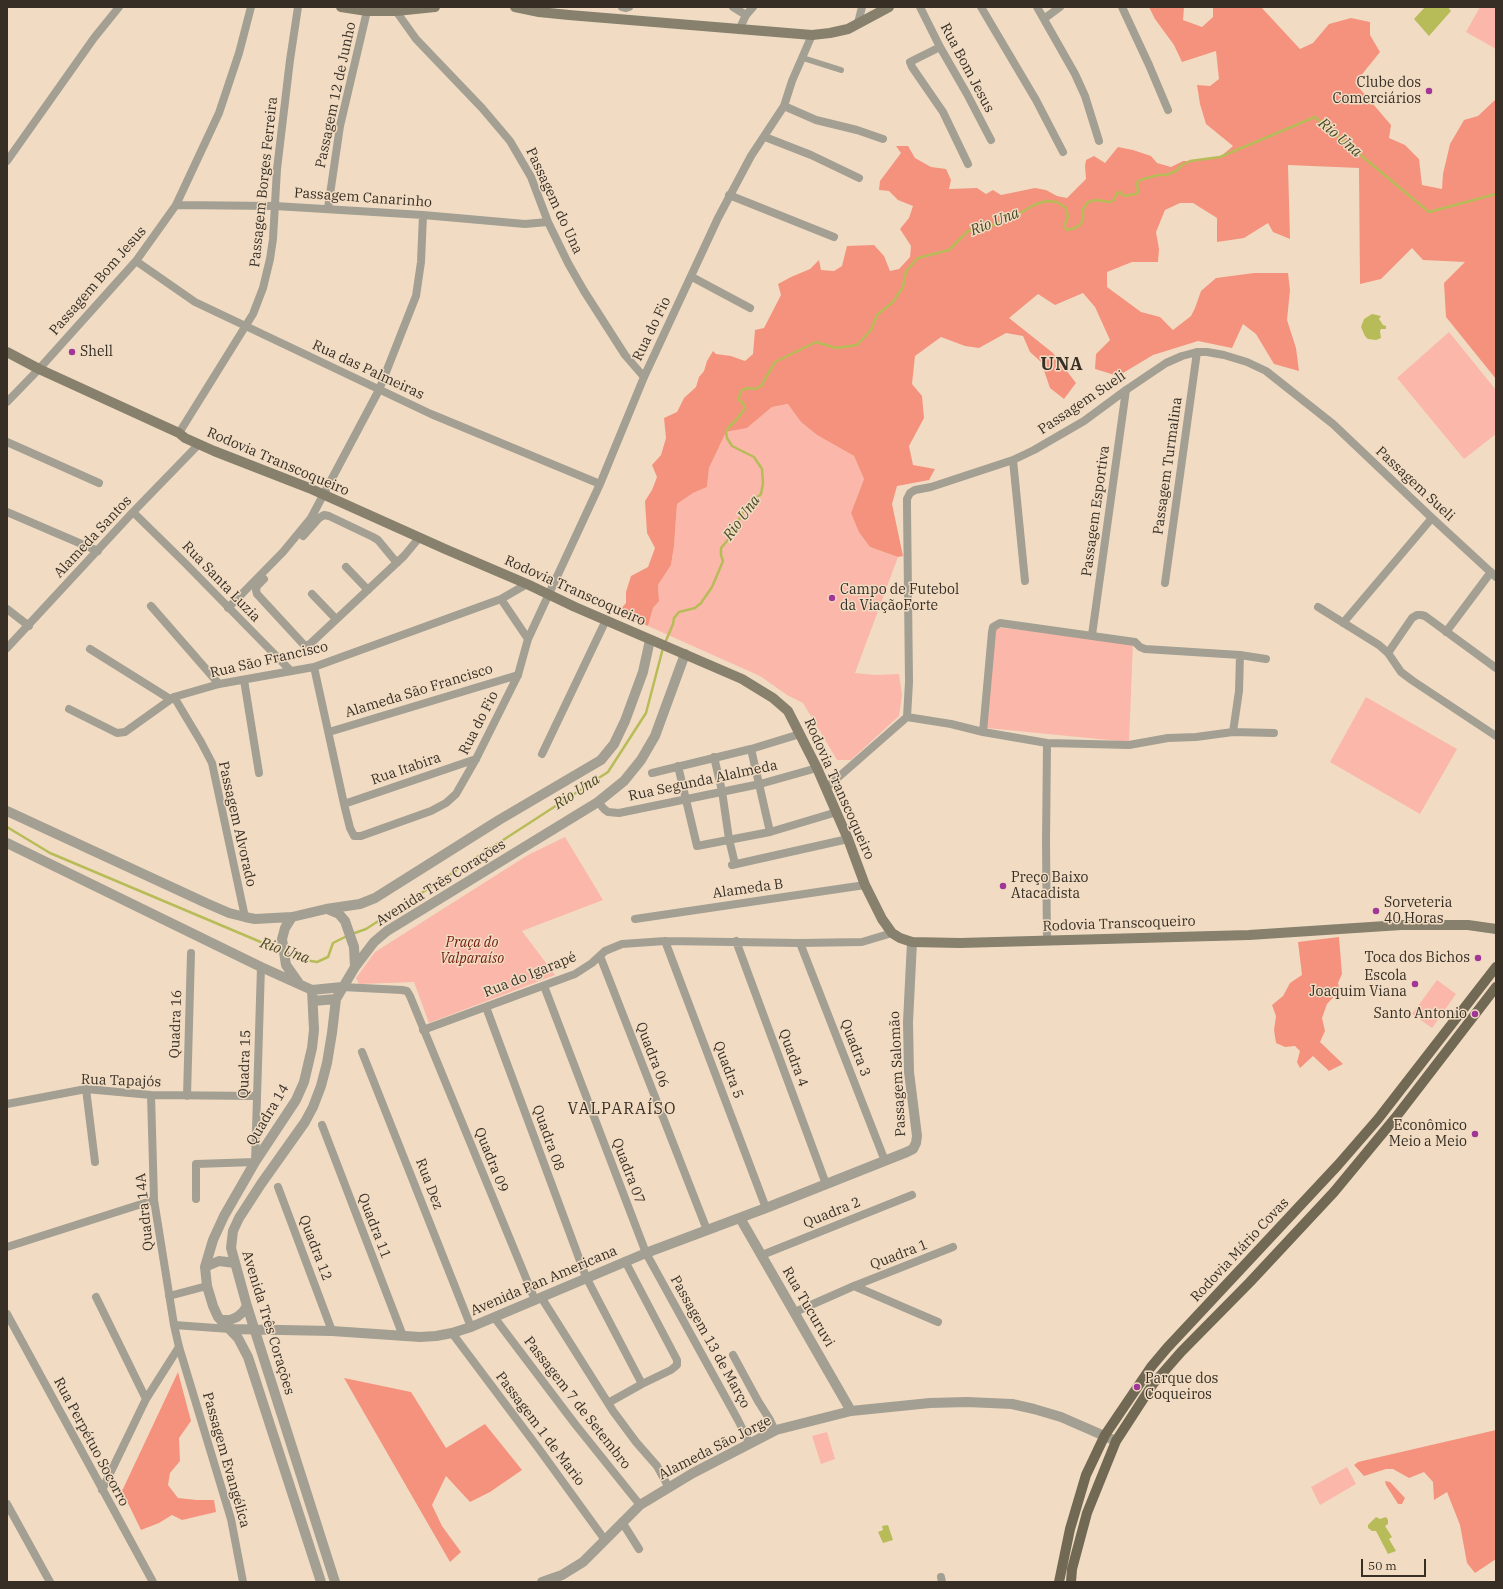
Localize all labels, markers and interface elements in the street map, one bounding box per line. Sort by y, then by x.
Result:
street label: Passagem 12 de Junho [312,20,360,170]
street label: Rua Bom Jesus [936,20,998,116]
place label: Clube dos Comerciários [1332,75,1421,108]
marker: Clube dos Comerciários [1424,86,1434,96]
street label: Passagem Borges Ferreira [247,96,281,268]
water label: Rio Una [1315,115,1365,161]
street label: Passagem do Una [522,145,586,257]
street label: Passagem Canarinho [293,185,433,211]
water label: Rio Una [968,204,1022,240]
street label: Passagem Bom Jesus [46,223,150,339]
street label: Rua do Fio [629,294,675,364]
street label: Rua das Palmeiras [309,337,427,403]
place label: Shell [80,344,113,360]
marker: Shell [67,347,77,357]
district label: UNA [1040,354,1084,376]
street label: Passagem Sueli [1035,368,1129,438]
street label: Passagem Turmalina [1150,396,1186,536]
street label: Rodovia Transcoqueiro [204,424,352,500]
street label: Passagem Sueli [1372,443,1458,525]
street label: Passagem Esportiva [1078,444,1114,578]
street label: Alameda Santos [51,492,135,582]
water label: Rio Una [720,492,764,544]
street label: Rua Santa Luzia [178,538,264,626]
street label: Rodovia Transcoqueiro [502,552,648,630]
place label: Campo de Futebol da ViaçãoForte [840,582,959,614]
marker: Campo de Futebol da ViaçãoForte [827,593,837,603]
street label: Rua São Francisco [208,638,330,682]
street label: Alameda São Francisco [343,661,495,721]
street label: Rua do Fio [456,688,502,758]
street label: Rodovia Transcoqueiro [800,716,878,862]
street label: Rua Itabira [369,749,443,789]
street label: Rua Segunda Alalmeda [627,757,779,805]
street label: Passagem Alvorado [214,760,260,888]
water label: Rio Una [551,770,603,814]
street label: Avenida Três Corações [373,836,509,930]
place label: Preço Baixo Atacadista [1011,870,1088,902]
street label: Alameda B [712,876,784,902]
marker: Preço Baixo Atacadista [998,881,1008,891]
place label: Sorveteria 40 Horas [1384,895,1452,928]
marker: Sorveteria 40 Horas [1371,906,1381,916]
street label: Rodovia Transcoqueiro [1042,913,1196,935]
water label: Rio Una [258,934,312,968]
park label: Praça do Valparaíso [440,935,504,968]
street label: Rua do Igarapé [481,949,579,1001]
place label: Toca dos Bichos [1364,950,1470,966]
marker: Toca dos Bichos [1473,953,1483,963]
place label: Escola Joaquim Viana [1309,968,1407,1000]
marker: Escola Joaquim Viana [1410,979,1420,989]
street label: Quadra 16 [166,989,186,1059]
place label: Santo Antonio [1373,1006,1467,1022]
marker: Santo Antonio [1470,1009,1480,1019]
street label: Passagem Salomão [886,1011,910,1137]
street label: Quadra 3 [836,1017,874,1079]
street label: Quadra 06 [632,1020,672,1090]
street label: Quadra 4 [775,1027,811,1089]
street label: Quadra 15 [235,1029,255,1099]
street label: Quadra 5 [709,1039,747,1101]
street label: Rua Tapajós [81,1071,161,1091]
street label: Quadra 14 [243,1081,293,1149]
district label: VALPARAÍSO [568,1099,676,1119]
street label: Quadra 08 [528,1103,568,1173]
place label: Econômico Meio a Meio [1389,1118,1467,1150]
street label: Quadra 09 [470,1125,512,1195]
marker: Econômico Meio a Meio [1470,1129,1480,1139]
street label: Quadra 07 [608,1136,648,1206]
street label: Rua Dez [412,1156,446,1212]
street label: Quadra 14A [133,1172,157,1252]
street label: Quadra 11 [354,1191,394,1261]
street label: Quadra 2 [801,1194,863,1232]
street label: Rodovia Mário Covas [1187,1194,1293,1306]
street label: Quadra 12 [295,1213,335,1283]
street label: Quadra 1 [868,1236,930,1274]
street label: Avenida Pan Americana [468,1242,620,1320]
street label: Avenida Três Corações [238,1249,298,1397]
street label: Rua Tucuruvi [778,1264,838,1350]
street label: Passagem 13 de Março [666,1273,754,1411]
street label: Passagem 7 de Setembro [520,1333,634,1473]
street label: Passagem 1 de Mario [492,1369,588,1489]
place label: Parque dos Coqueiros [1145,1371,1218,1404]
street label: Rua Perpétuo Socorro [50,1375,132,1509]
marker: Parque dos Coqueiros [1132,1382,1142,1392]
street label: Passagem Evangélica [199,1390,253,1530]
street label: Alameda São Jorge [656,1412,774,1484]
scale bar [1363,1551,1428,1577]
text: 50 m [1368,1558,1397,1573]

